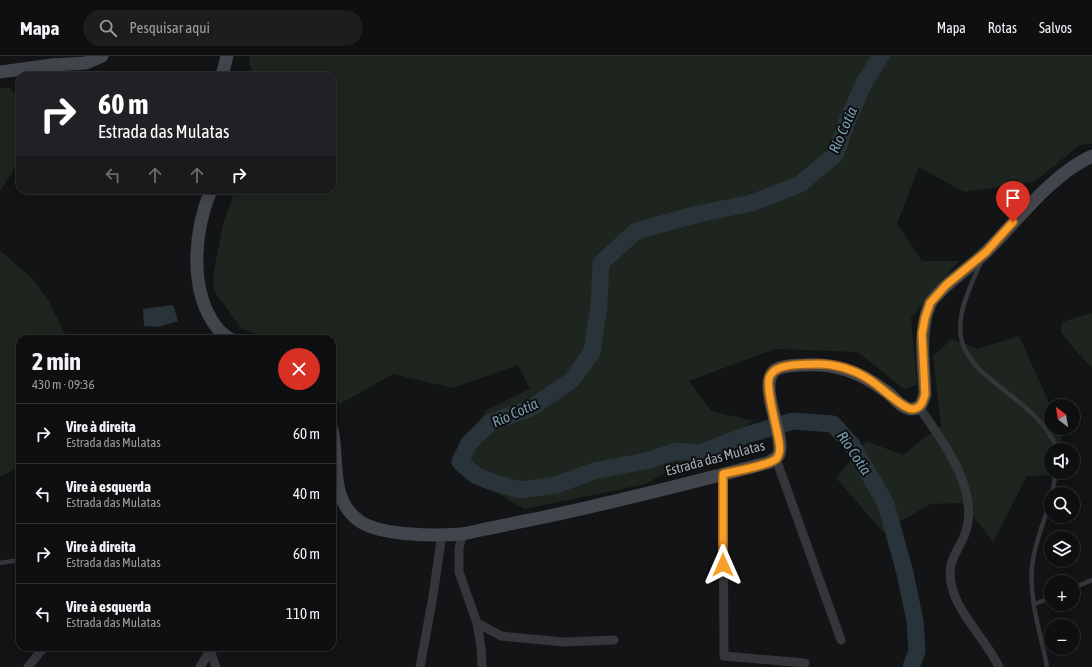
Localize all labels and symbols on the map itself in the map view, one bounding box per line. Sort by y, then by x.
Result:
water label: Rio Cotia [825,104,860,155]
pin [996,181,1030,222]
water label: Rio Cotia [489,395,540,431]
north arrow [1044,399,1080,435]
water label: Rio Cotia [834,428,875,478]
street label: Estrada das Mulatas [664,437,766,479]
position arrow [702,544,744,586]

